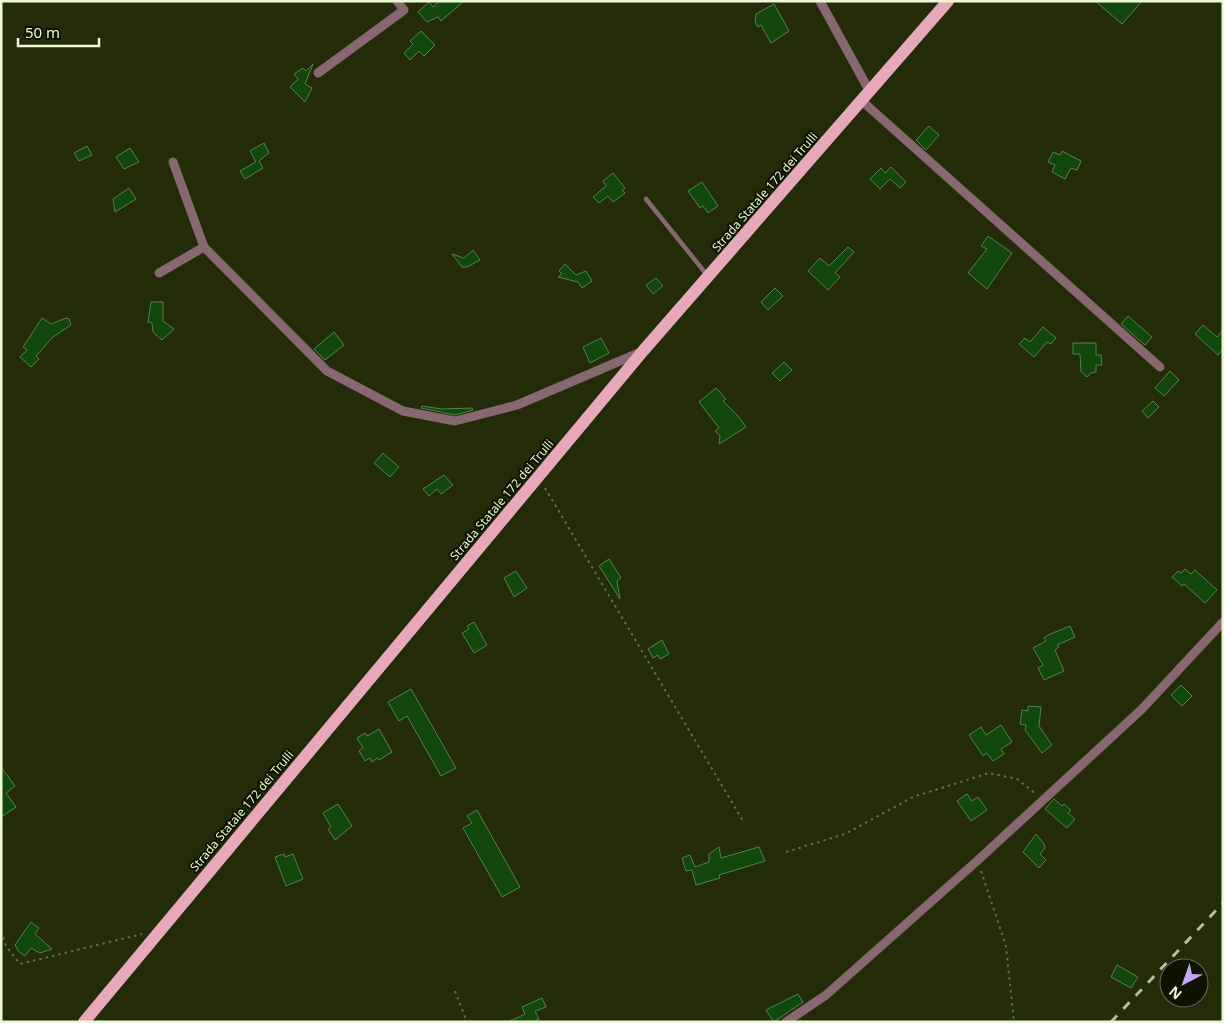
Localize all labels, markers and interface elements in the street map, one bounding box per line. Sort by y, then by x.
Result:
scale bar [18,15,99,47]
text: 50 m [25,22,60,42]
street label: Strada Statale 172 dei Trulli [708,128,821,255]
street label: Strada Statale 172 dei Trulli [446,436,557,564]
street label: Strada Statale 172 dei Trulli [186,747,297,875]
north arrow [1159,958,1209,1008]
text: N [1165,982,1186,1004]

